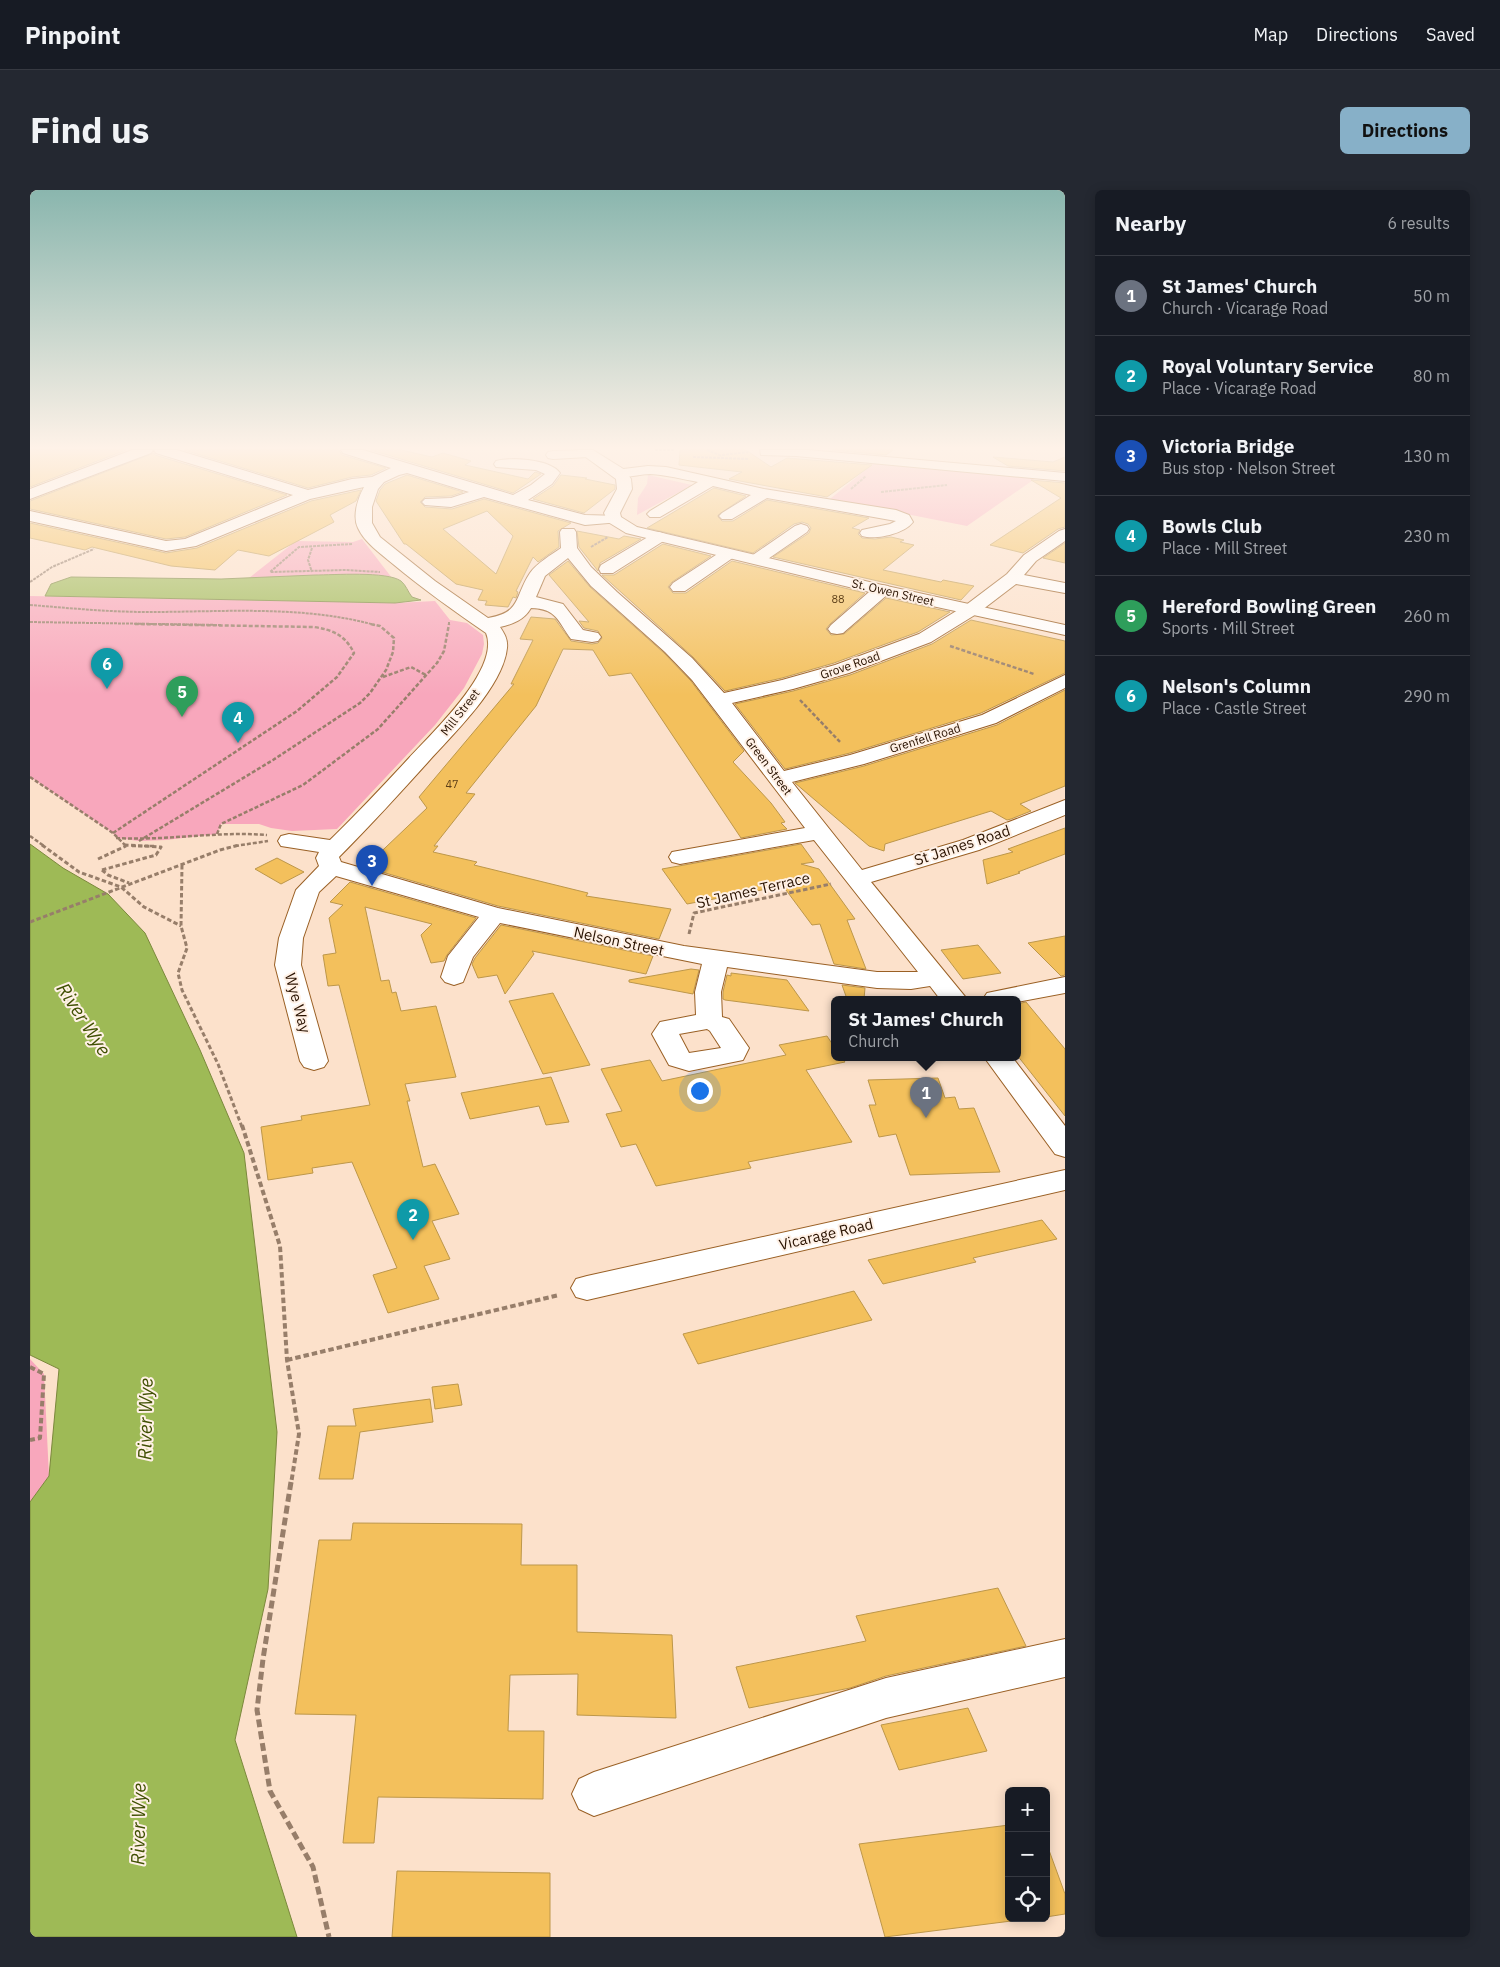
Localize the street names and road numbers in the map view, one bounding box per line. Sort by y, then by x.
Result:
street label: St. Owen Street [850,575,936,609]
street label: Grove Road [818,648,882,682]
street label: Mill Street [437,686,483,738]
street label: Grenfell Road [888,720,962,756]
street label: Green Street [742,734,796,798]
street label: St James Road [912,821,1012,869]
street label: St James Terrace [694,868,812,912]
street label: Nelson Street [572,922,666,960]
street label: Wye Way [281,971,315,1036]
street label: Vicarage Road [777,1214,875,1254]

